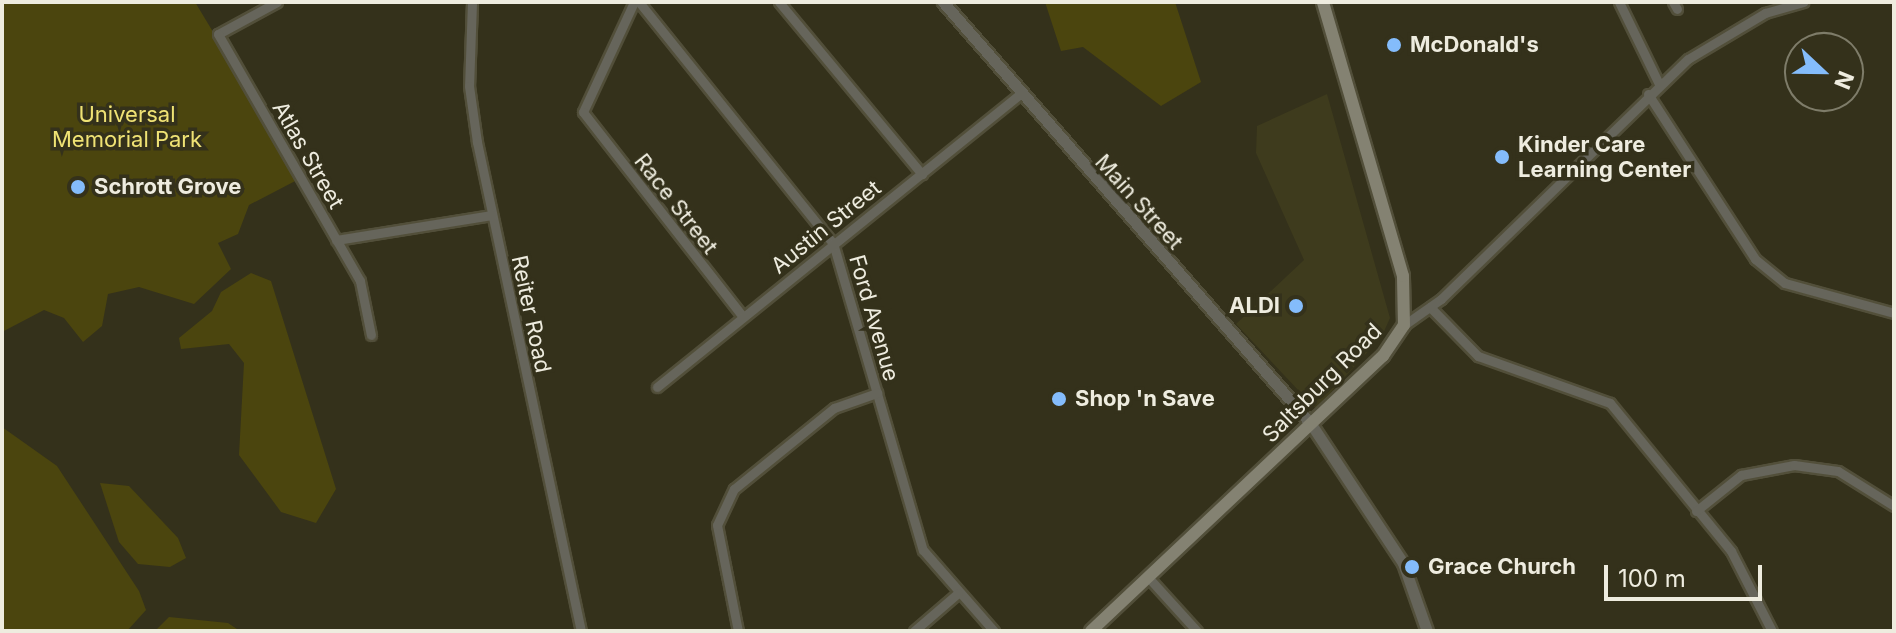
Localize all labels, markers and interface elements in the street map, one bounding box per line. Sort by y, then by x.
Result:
place label: McDonald's [1410,32,1539,58]
north arrow [1784,32,1864,112]
marker: McDonald's [1385,36,1403,54]
text: N [1829,68,1860,93]
street label: Atlas Street [267,97,349,213]
park label: Universal Memorial Park [52,101,202,152]
place label: Kinder Care Learning Center [1518,131,1691,182]
marker: Kinder Care Learning Center [1493,148,1511,166]
street label: Race Street [629,149,723,259]
street label: Main Street [1089,149,1189,255]
place label: Schrott Grove [94,174,241,200]
street label: Austin Street [766,175,886,279]
marker: Schrott Grove [69,178,87,196]
street label: Ford Avenue [843,252,905,384]
street label: Reiter Road [506,253,556,375]
place label: ALDI [1229,293,1280,319]
marker: ALDI [1287,297,1305,315]
street label: Saltsburg Road [1257,318,1387,448]
place label: Shop 'n Save [1075,386,1215,412]
marker: Shop 'n Save [1050,390,1068,408]
scale bar [1608,549,1766,599]
place label: Grace Church [1428,554,1576,580]
marker: Grace Church [1403,558,1421,576]
text: 100 m [1618,564,1686,593]

